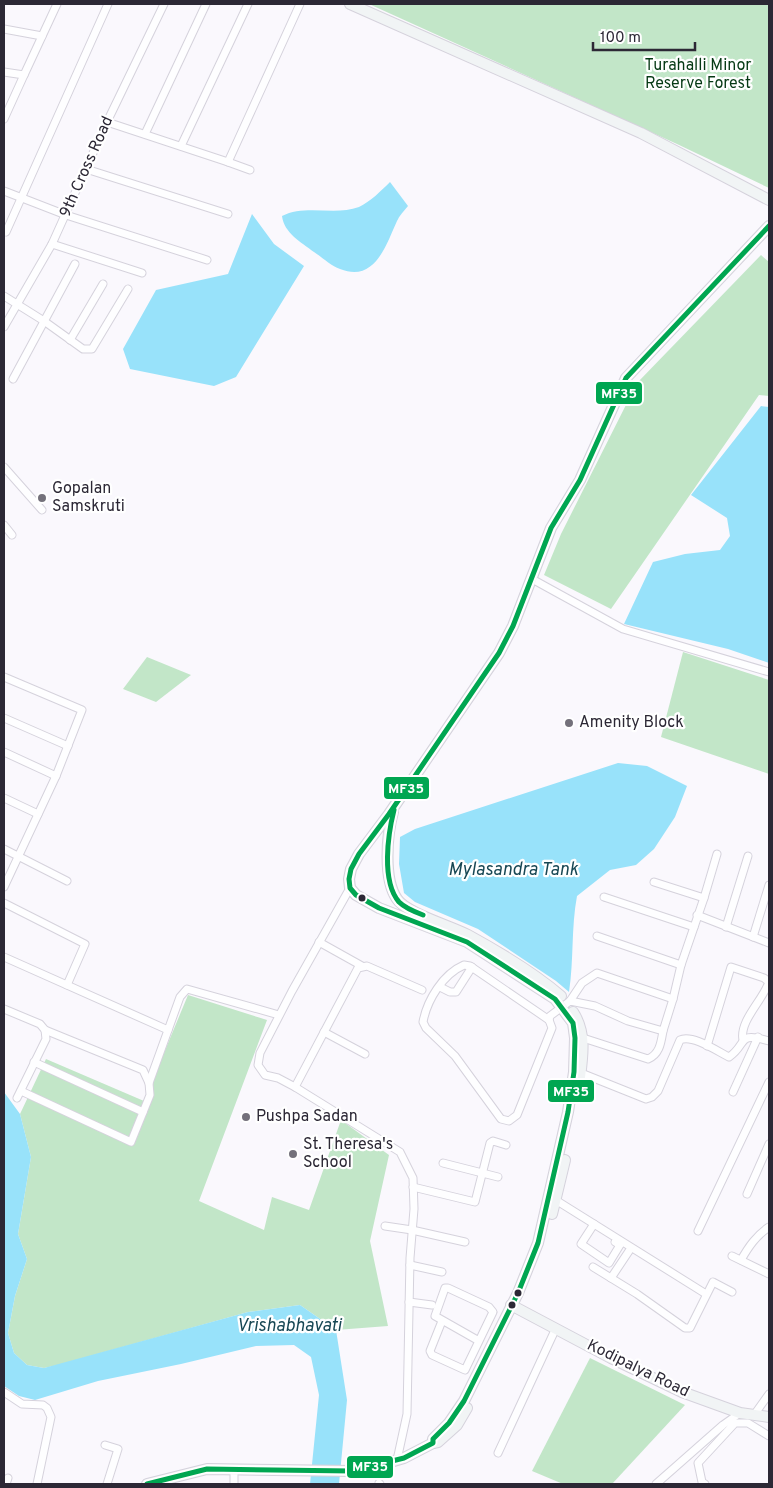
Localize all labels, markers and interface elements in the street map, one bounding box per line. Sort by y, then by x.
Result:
scale bar [593,20,696,52]
text: 100 m [600,29,641,48]
park label: Turahalli Minor Reserve Forest [644,56,752,94]
street label: 9th Cross Road [56,113,118,221]
line badge: MF35 [595,381,643,405]
text: MF35 [601,386,637,403]
place label: Gopalan Samskruti [52,479,125,517]
marker: Gopalan Samskruti [36,492,48,504]
place label: Amenity Block [579,713,684,733]
marker: Amenity Block [563,717,575,729]
line badge: MF35 [383,776,430,800]
text: MF35 [388,781,424,798]
water label: Mylasandra Tank [448,859,579,882]
unlabelled marker [357,893,367,903]
line badge: MF35 [547,1079,595,1103]
text: MF35 [553,1084,589,1101]
place label: Pushpa Sadan [256,1107,358,1127]
marker: Pushpa Sadan [240,1111,252,1123]
place label: St. Theresa's School [303,1135,393,1173]
marker: St. Theresa's School [287,1148,299,1160]
unlabelled marker [513,1288,523,1298]
unlabelled marker [507,1300,517,1310]
water label: Vrishabhavati [236,1315,343,1338]
street label: Kodipalya Road [583,1336,693,1402]
line badge: MF35 [346,1455,394,1479]
text: MF35 [352,1459,388,1476]

